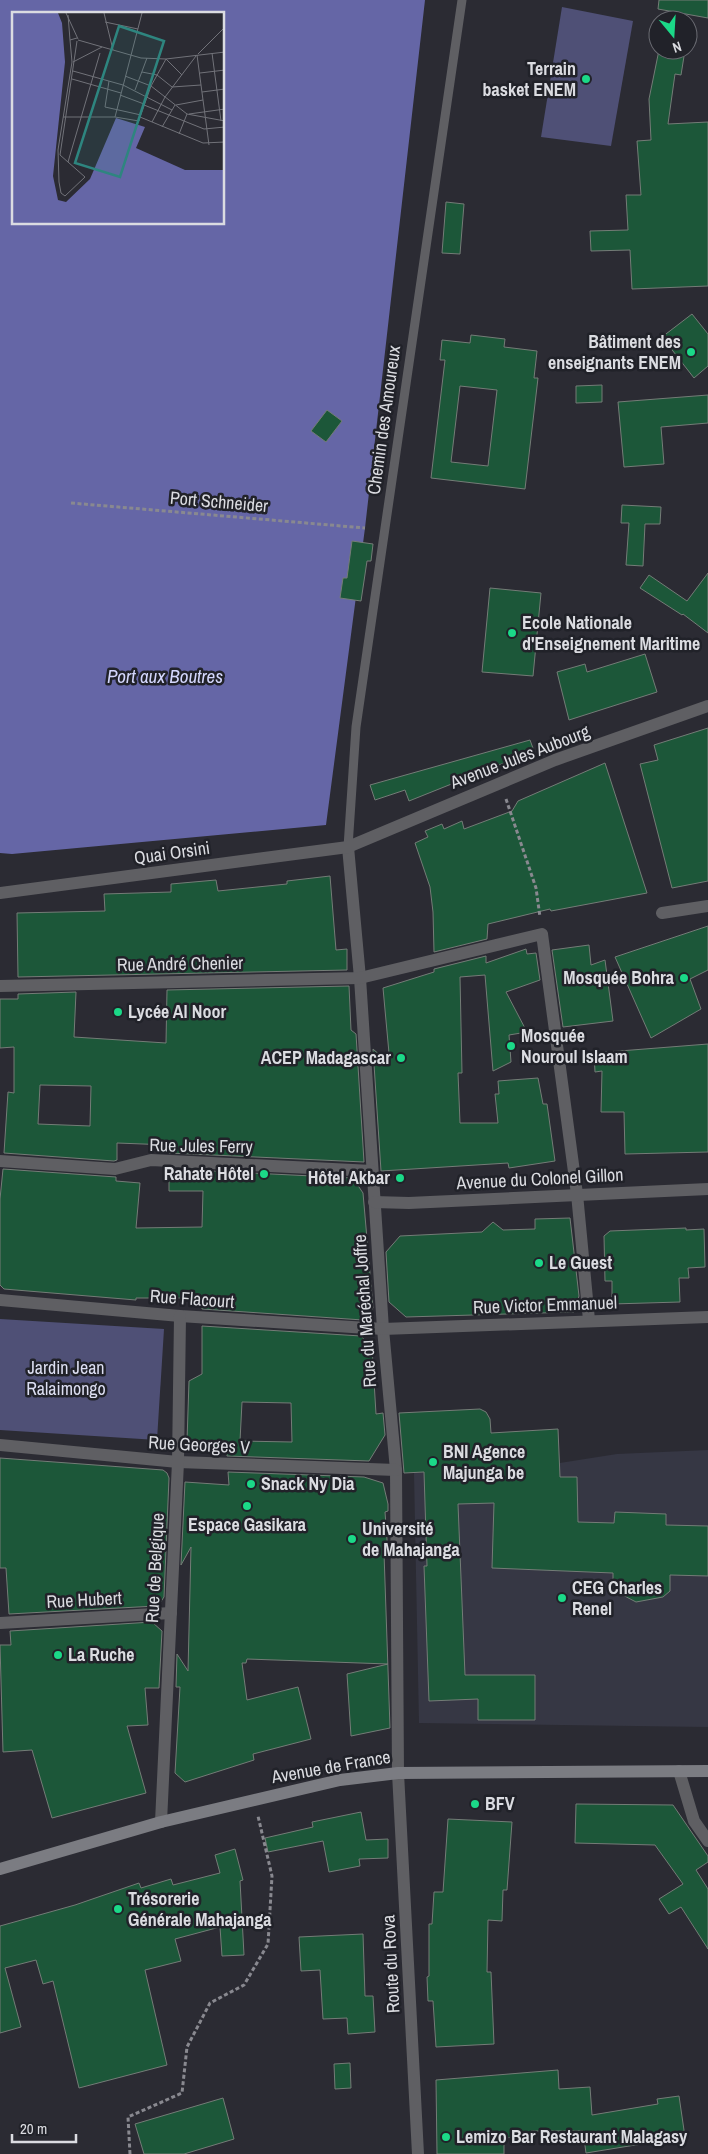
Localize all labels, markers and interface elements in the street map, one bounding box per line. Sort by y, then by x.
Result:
north arrow [648,10,698,60]
inset map [12,12,225,225]
text: N [670,38,684,57]
place label: Terrain basket ENEM [482,56,576,102]
marker: Terrain basket ENEM [580,73,592,85]
place label: Bâtiment des enseignants ENEM [548,329,681,375]
street label: Chemin des Amoureux [361,343,406,496]
marker: Bâtiment des enseignants ENEM [685,346,697,358]
street label: Port Schneider [169,485,269,518]
place label: Ecole Nationale d'Enseignement Maritime [522,610,700,656]
marker: Ecole Nationale d'Enseignement Maritime [506,627,518,639]
water label: Port aux Boutres [107,663,223,689]
street label: Avenue Jules Aubourg [446,718,594,795]
street label: Quai Orsini [132,835,211,870]
street label: Rue André Chenier [117,950,243,977]
place label: Mosquée Bohra [563,965,675,990]
marker: Mosquée Bohra [678,972,690,984]
place label: Lycée Al Noor [128,999,226,1024]
marker: Lycée Al Noor [112,1006,124,1018]
place label: Mosquée Nouroul Islaam [521,1023,628,1069]
marker: Mosquée Nouroul Islaam [505,1040,517,1052]
place label: ACEP Madagascar [261,1045,391,1070]
marker: ACEP Madagascar [395,1052,407,1064]
street label: Rue Jules Ferry [149,1132,254,1159]
place label: Rahate Hôtel [164,1161,254,1186]
street label: Avenue du Colonel Gillon [455,1162,624,1195]
place label: Hôtel Akbar [308,1165,390,1190]
marker: Rahate Hôtel [258,1168,270,1180]
marker: Hôtel Akbar [394,1172,406,1184]
street label: Rue du Maréchal Joffre [347,1234,382,1388]
place label: Le Guest [549,1250,612,1275]
marker: Le Guest [533,1257,545,1269]
street label: Rue Flacourt [149,1283,235,1314]
street label: Rue Victor Emmanuel [473,1289,617,1320]
park label: Jardin Jean Ralaimongo [26,1355,106,1401]
street label: Rue Georges V [148,1429,251,1460]
place label: BNI Agence Majunga be [443,1439,525,1485]
marker: BNI Agence Majunga be [427,1456,439,1468]
place label: Snack Ny Dia [261,1471,355,1496]
marker: Snack Ny Dia [245,1478,257,1490]
marker: Espace Gasikara [241,1500,253,1512]
street label: Rue de Belgique [139,1512,170,1624]
place label: Espace Gasikara [188,1512,307,1537]
place label: Université de Mahajanga [362,1516,460,1562]
marker: Université de Mahajanga [346,1533,358,1545]
place label: CEG Charles Renel [572,1575,662,1621]
street label: Rue Hubert [46,1585,122,1614]
marker: CEG Charles Renel [556,1592,568,1604]
place label: La Ruche [68,1642,134,1667]
marker: La Ruche [52,1649,64,1661]
street label: Avenue de France [268,1744,392,1789]
place label: BFV [485,1791,515,1816]
marker: BFV [469,1798,481,1810]
place label: Trésorerie Générale Mahajanga [128,1886,272,1932]
marker: Trésorerie Générale Mahajanga [112,1903,124,1915]
street label: Route du Rova [375,1914,406,2014]
scale bar [12,2112,76,2144]
text: 20 m [20,2118,47,2139]
place label: Lemizo Bar Restaurant Malagasy [456,2124,688,2149]
marker: Lemizo Bar Restaurant Malagasy [440,2131,452,2143]

